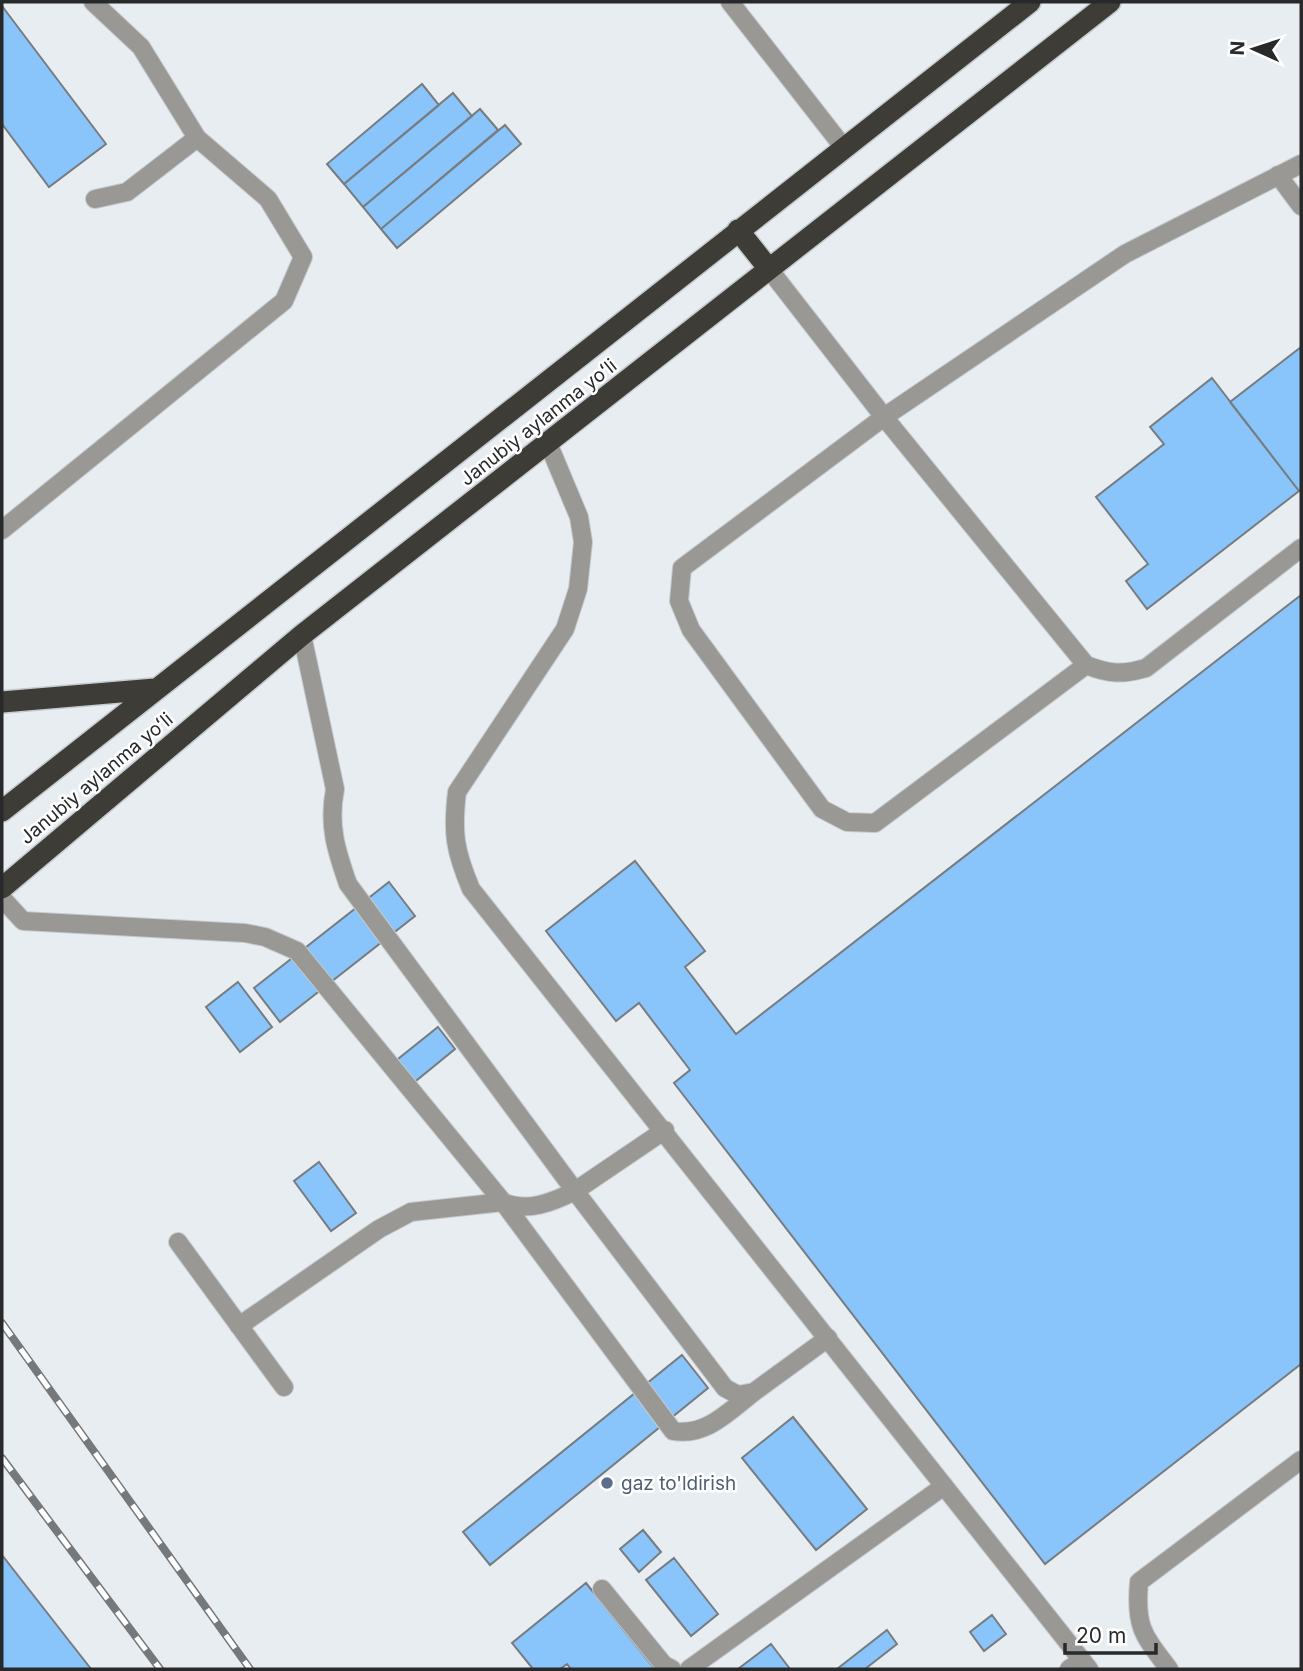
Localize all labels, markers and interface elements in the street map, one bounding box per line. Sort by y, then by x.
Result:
north arrow [1219,14,1289,84]
text: N [1226,40,1249,56]
street label: Janubiy aylanma yoʻli [455,354,621,491]
street label: Janubiy aylanma yoʻli [15,708,177,849]
place label: gaz to'ldirish [621,1472,736,1495]
marker: gaz to'ldirish [599,1475,615,1491]
scale bar [1065,1612,1156,1656]
text: 20 m [1076,1623,1126,1648]

